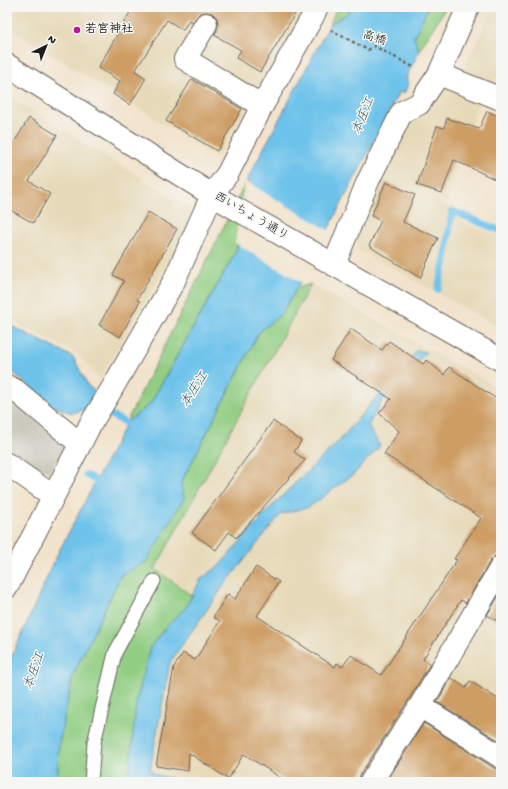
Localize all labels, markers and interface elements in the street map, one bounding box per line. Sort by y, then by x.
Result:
place label: 若宮神社 [85,22,133,37]
marker: 若宮神社 [72,25,82,35]
north arrow [26,26,66,66]
street label: 高橋 [360,28,388,49]
text: N [45,33,58,47]
water label: 本庄江 [349,94,379,137]
street label: 西いちょう通り [211,189,291,244]
water label: 本庄江 [177,368,212,410]
water label: 本庄江 [21,649,49,692]

